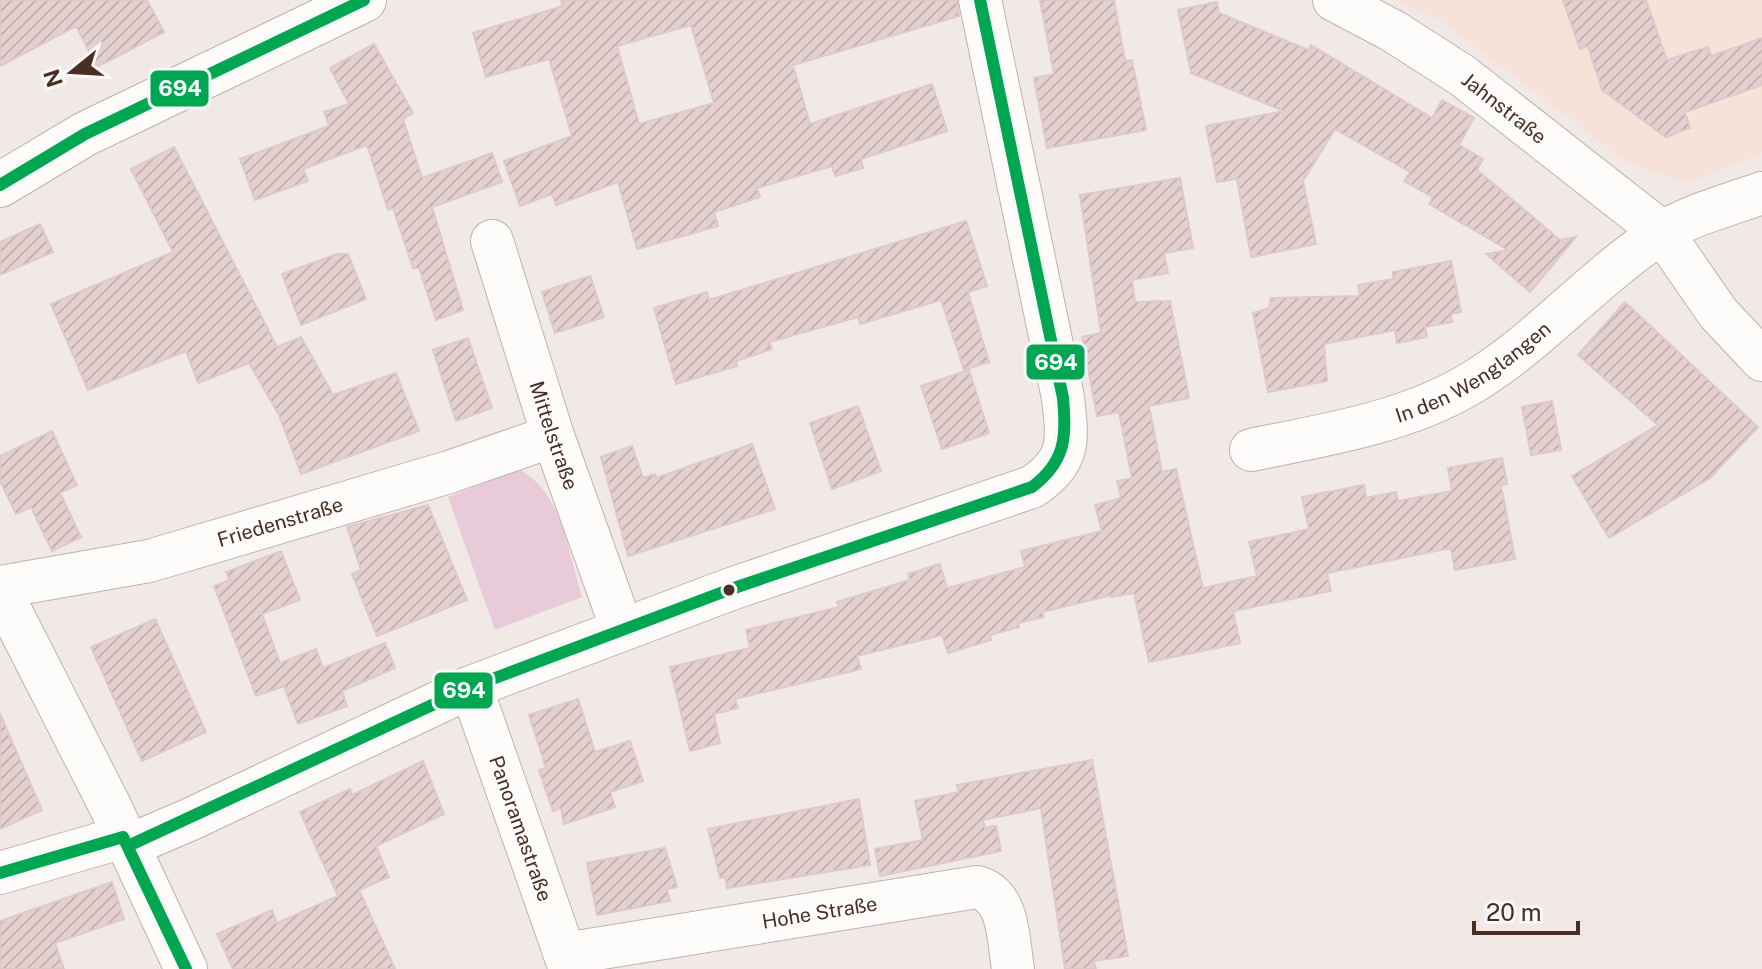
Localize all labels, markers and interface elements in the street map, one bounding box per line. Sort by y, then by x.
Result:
north arrow [32,32,112,112]
text: N [38,66,68,90]
street label: Jahnstraße [1457,68,1551,149]
line badge: 694 [149,69,210,108]
text: 694 [158,75,202,101]
street label: In den Wenglangen [1392,317,1555,428]
line badge: 694 [1025,343,1086,381]
text: 694 [1034,349,1078,375]
street label: Mittelstraße [525,378,583,493]
street label: Friedenstraße [214,492,346,552]
unlabelled marker [721,582,737,598]
line badge: 694 [433,671,494,710]
text: 694 [442,677,486,703]
street label: Panoramastraße [484,753,557,904]
scale bar [1474,885,1578,935]
street label: Hohe Straße [760,891,879,934]
text: 20 m [1486,898,1542,926]

